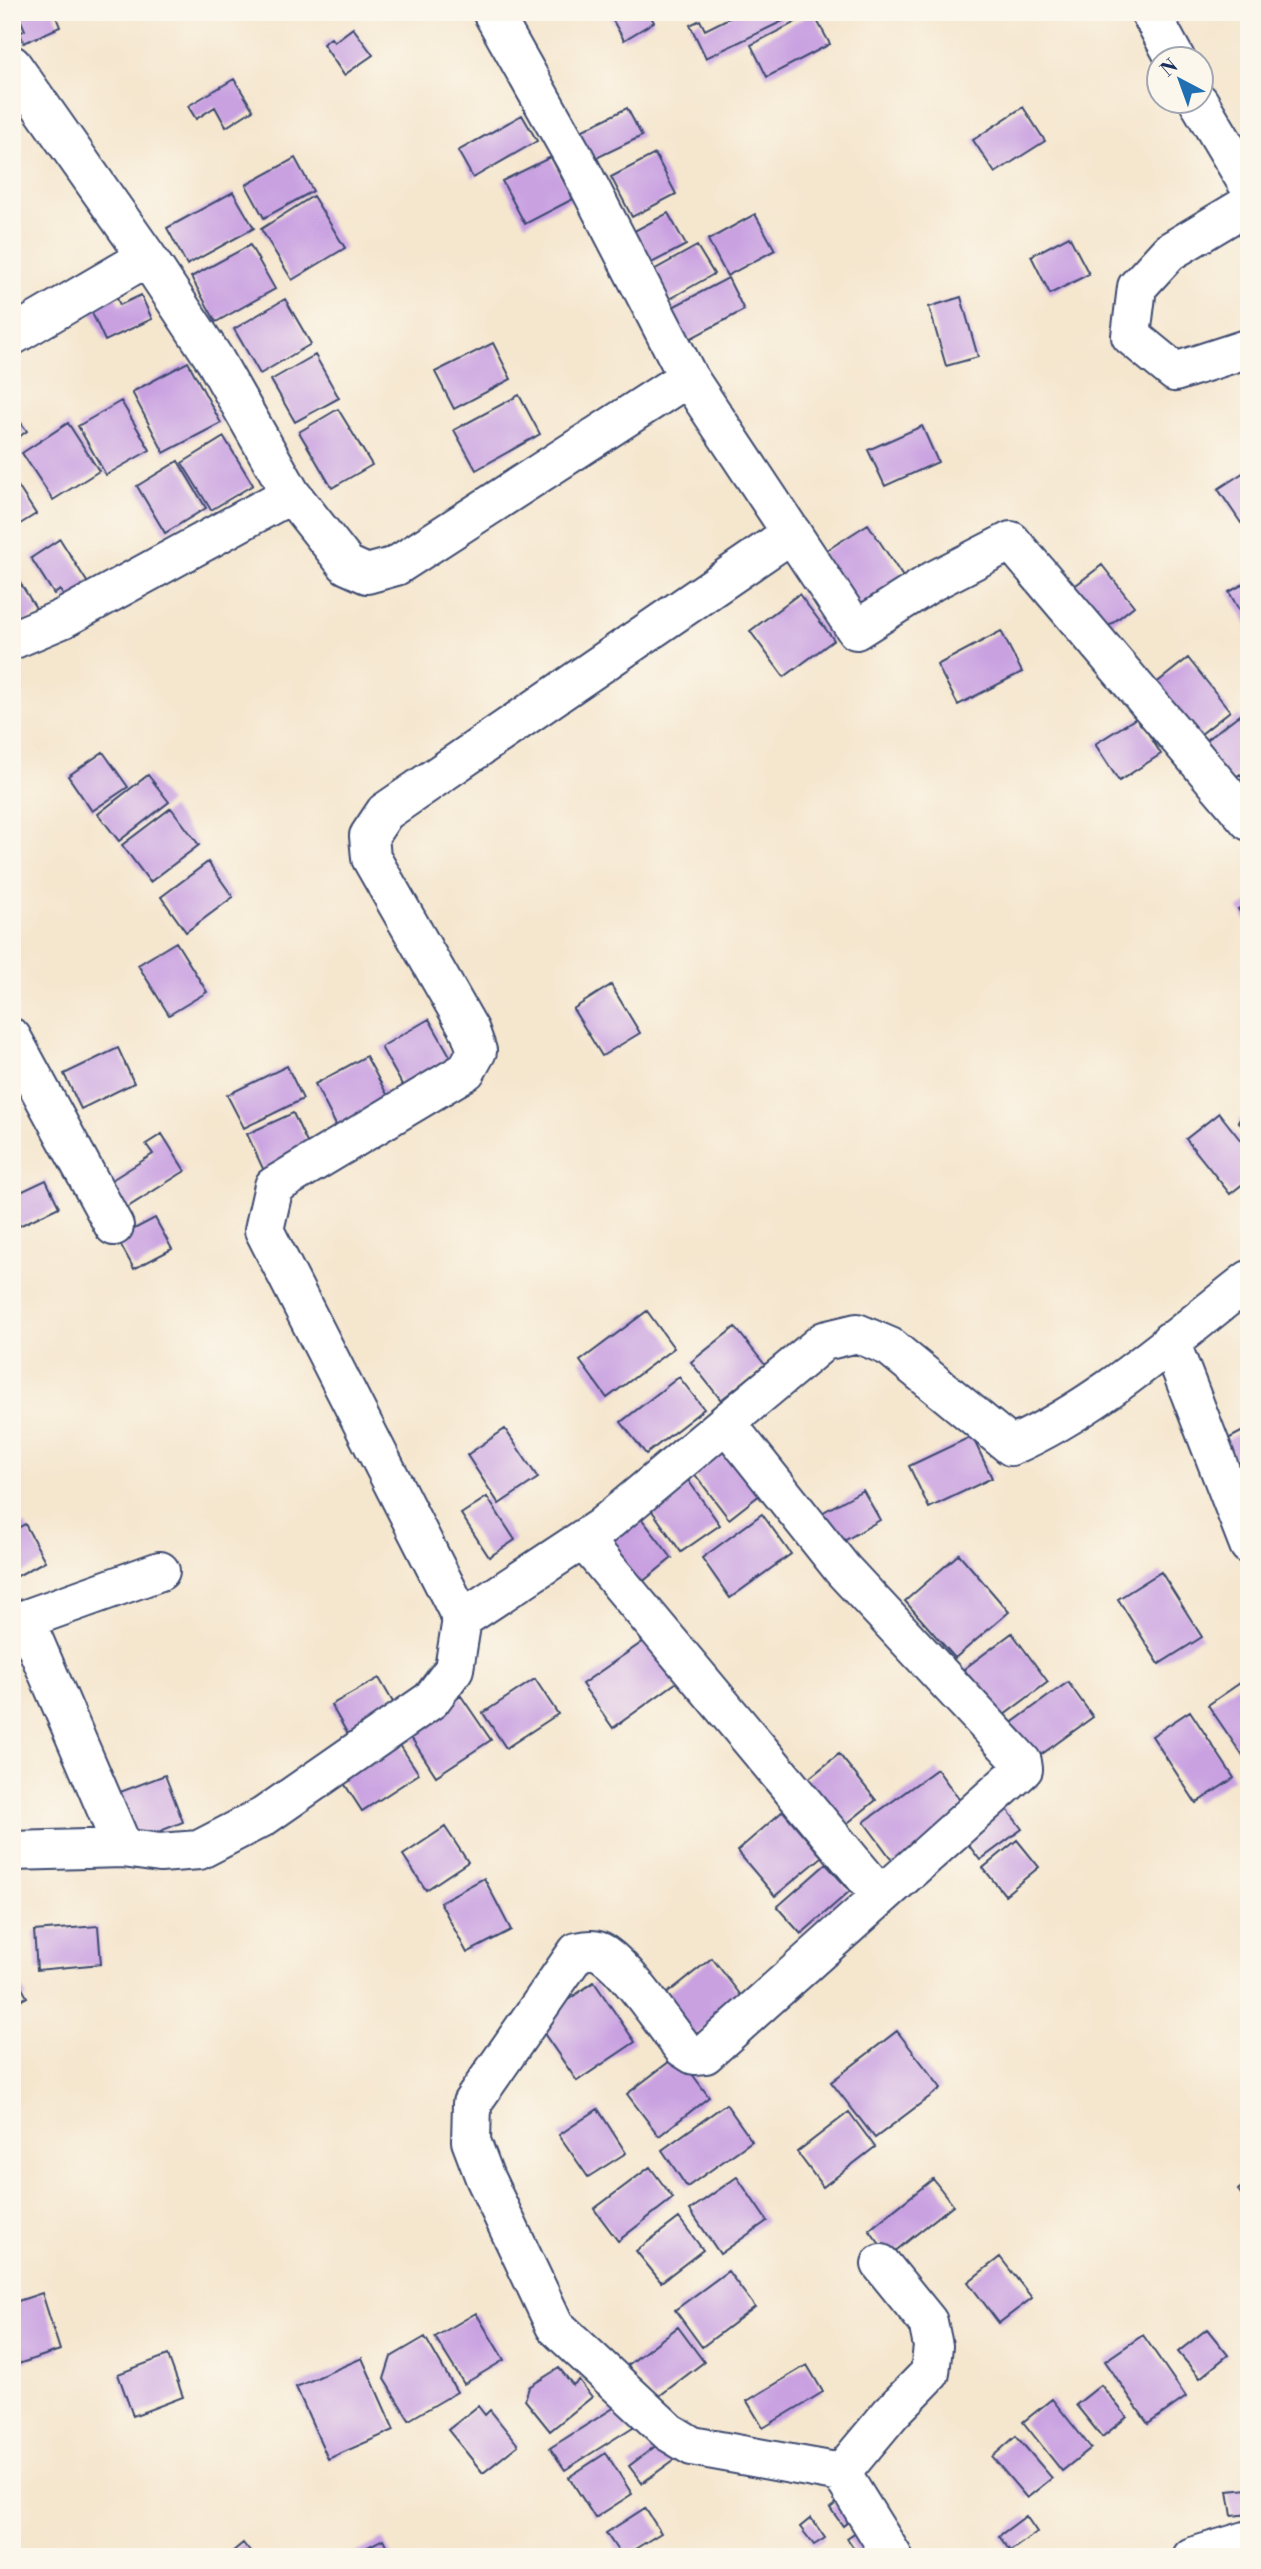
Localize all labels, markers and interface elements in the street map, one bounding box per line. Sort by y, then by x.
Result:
north arrow [1146,46,1216,116]
text: N [1156,54,1183,82]

